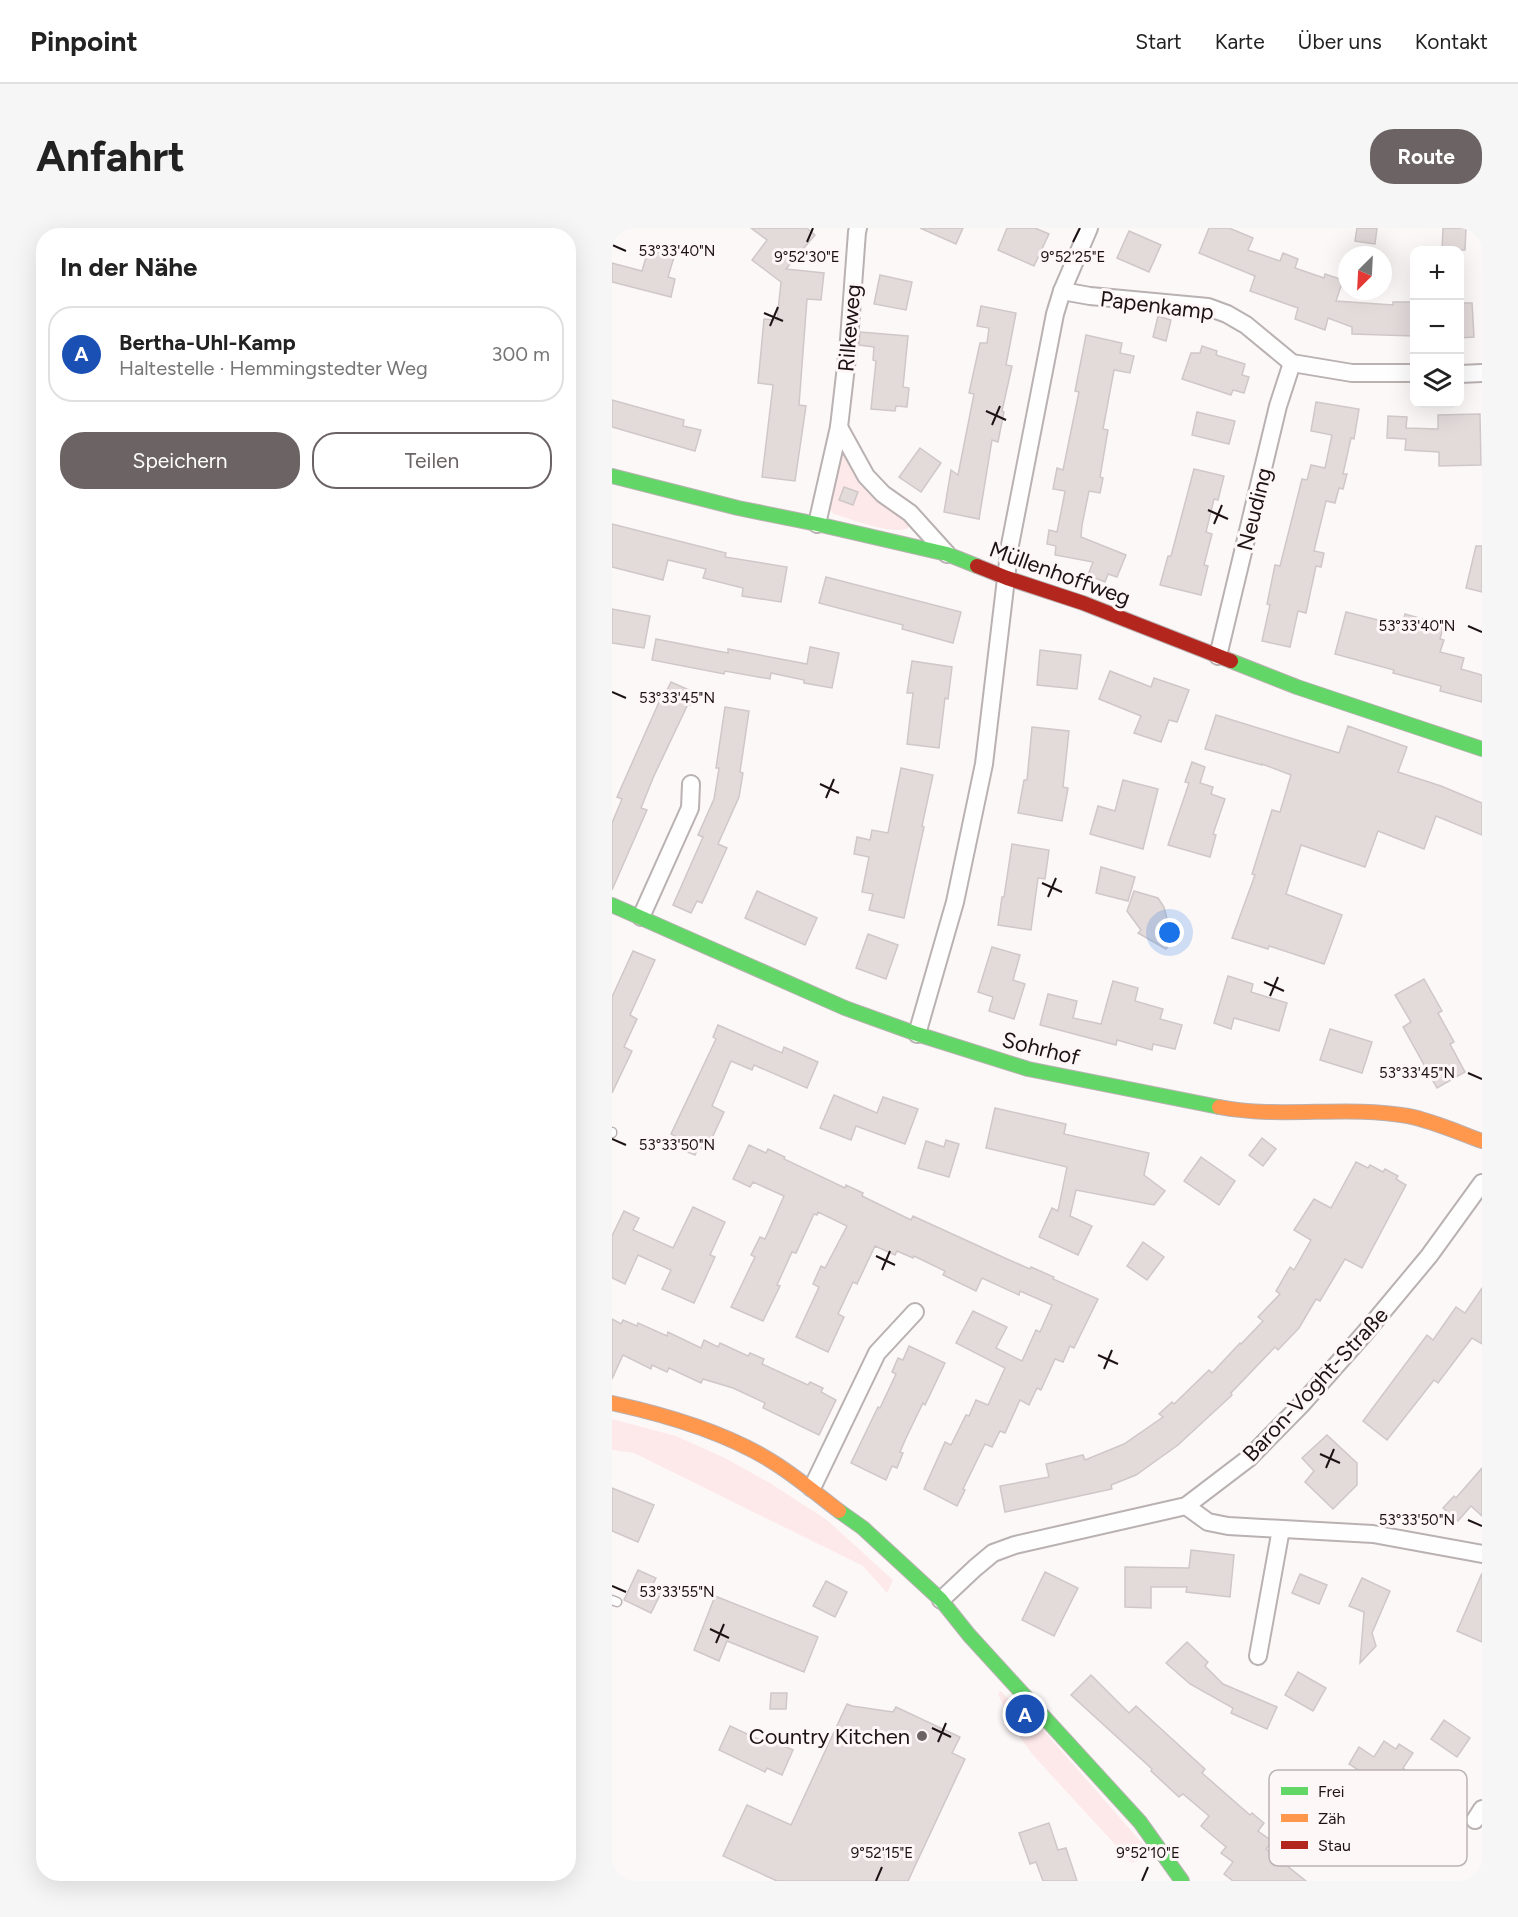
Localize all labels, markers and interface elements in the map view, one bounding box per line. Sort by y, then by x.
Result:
text: Pinpoint [30,24,138,58]
text: Start [1135,29,1182,54]
text: Karte [1215,29,1265,54]
text: Über uns [1298,29,1382,54]
text: Kontakt [1415,29,1488,54]
button: Route [1370,129,1482,184]
text: Anfahrt [36,131,185,182]
text: 53°33'40"N [639,242,715,260]
north arrow [1338,246,1392,300]
map controls [1410,246,1464,408]
button: + [1410,246,1464,300]
text: 9°52'30"E [774,248,840,266]
text: 9°52'25"E [1041,248,1105,266]
text: In der Nähe [60,251,197,283]
street label: Rilkeweg [832,283,867,373]
street label: Papenkamp [1099,285,1215,326]
button: − [1410,300,1464,354]
text: Bertha-Uhl-Kamp [119,329,296,356]
text: A [74,342,89,366]
text: 300 m [492,342,550,366]
button: layers [1410,354,1464,408]
text: Haltestelle · Hemmingstedter Weg [119,356,428,380]
button: Speichern [60,432,300,489]
button: Teilen [312,432,552,489]
street label: Neuding [1231,465,1278,553]
street label: Müllenhoffweg [986,535,1134,611]
text: 53°33'40"N [1379,617,1455,635]
text: 53°33'45"N [639,689,715,707]
your location [1155,918,1184,947]
street label: Sohrhof [999,1026,1083,1071]
text: 53°33'45"N [1379,1064,1455,1082]
text: 53°33'50"N [639,1136,715,1154]
street label: Baron-Voght-Straße [1237,1302,1394,1467]
text: 53°33'50"N [1379,1511,1455,1529]
text: 53°33'55"N [639,1583,715,1601]
pin: A [1006,1692,1044,1736]
place label: Country Kitchen [749,1723,910,1750]
marker: Country Kitchen [915,1729,929,1743]
legend [1269,1770,1467,1866]
text: Frei [1318,1782,1344,1801]
text: Zäh [1318,1809,1345,1828]
text: Stau [1318,1836,1351,1855]
text: 9°52'15"E [851,1844,913,1862]
text: 9°52'10"E [1116,1844,1180,1862]

